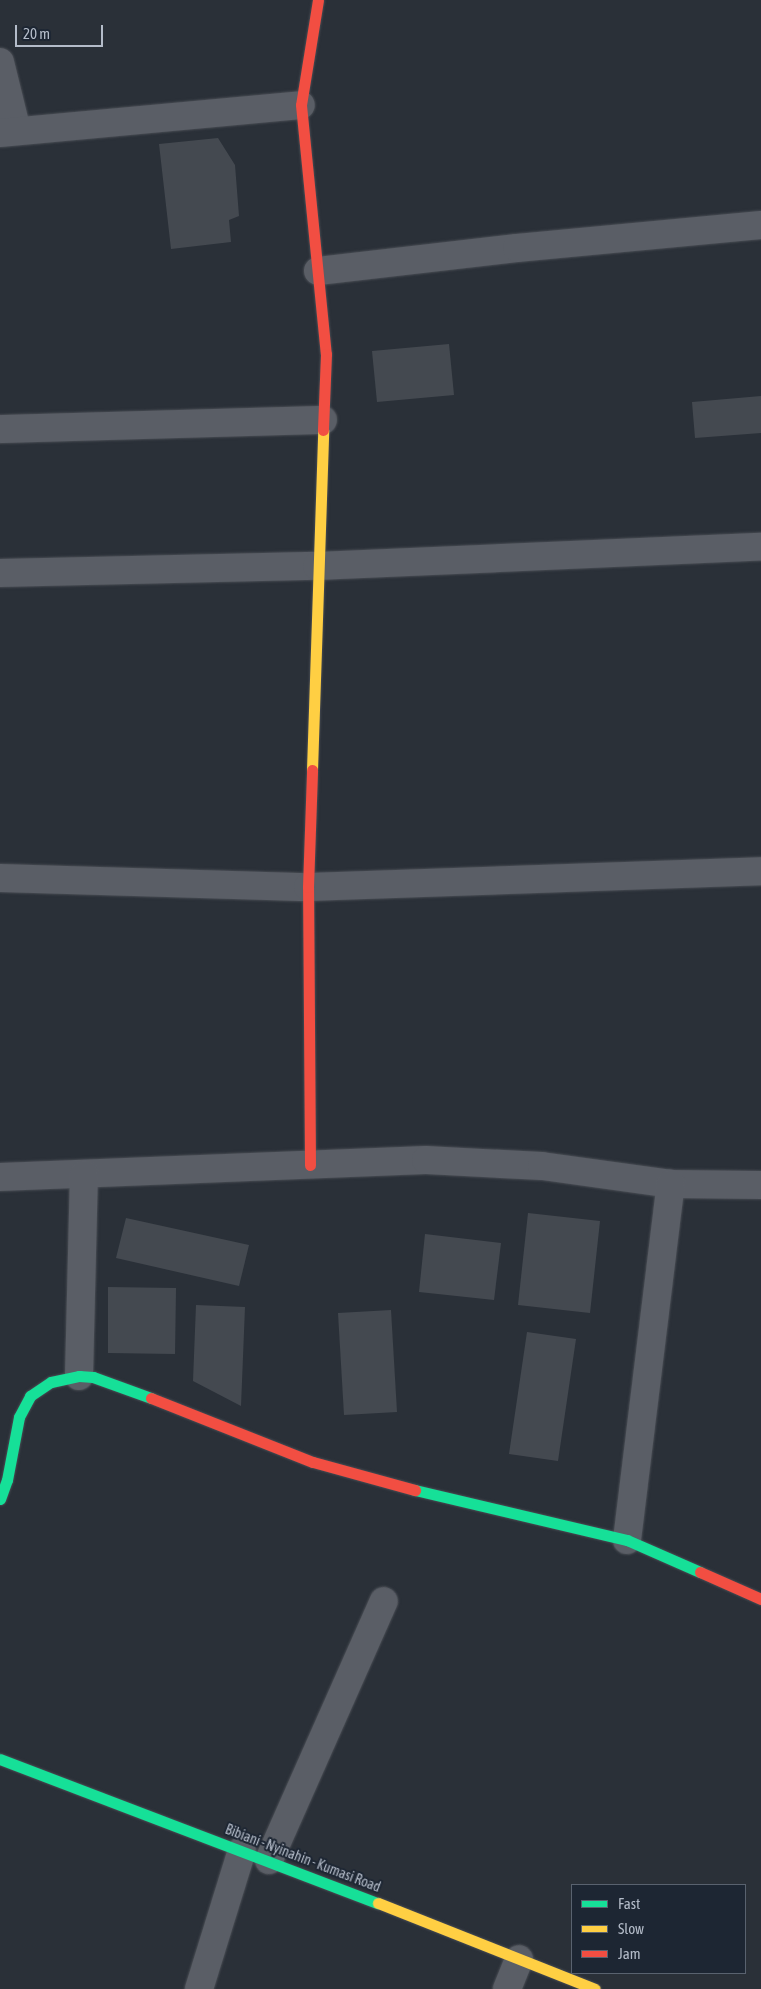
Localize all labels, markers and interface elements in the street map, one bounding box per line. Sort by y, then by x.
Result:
scale bar [18,15,105,47]
text: 20 m [23,25,50,42]
street label: Bibiani - Nyinahin - Kumasi Road [223,1821,383,1895]
legend [571,1884,746,1974]
text: Fast [618,1895,640,1912]
text: Slow [618,1920,644,1937]
text: Jam [618,1945,641,1962]

